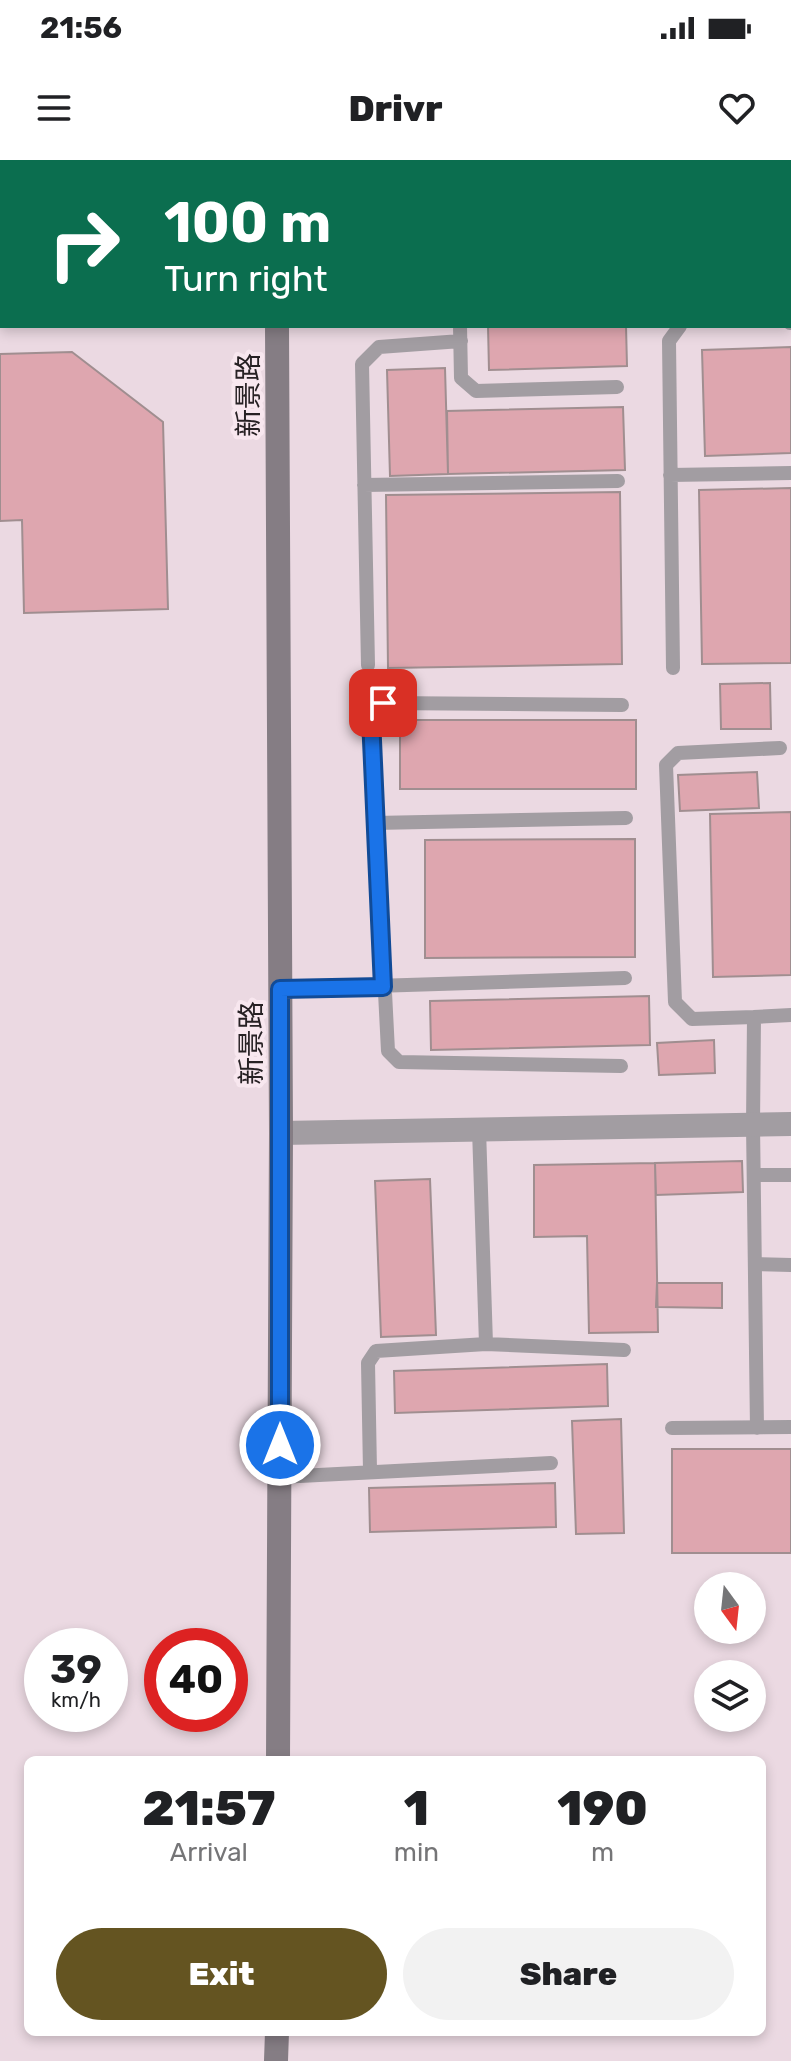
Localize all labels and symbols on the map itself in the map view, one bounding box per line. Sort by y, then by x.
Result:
street label: 新景路 [232,353,265,437]
pin [349,669,417,737]
street label: 新景路 [235,1001,268,1085]
position arrow [238,1403,322,1487]
north arrow [694,1572,766,1644]
speed limit sign: 40 [144,1628,248,1732]

